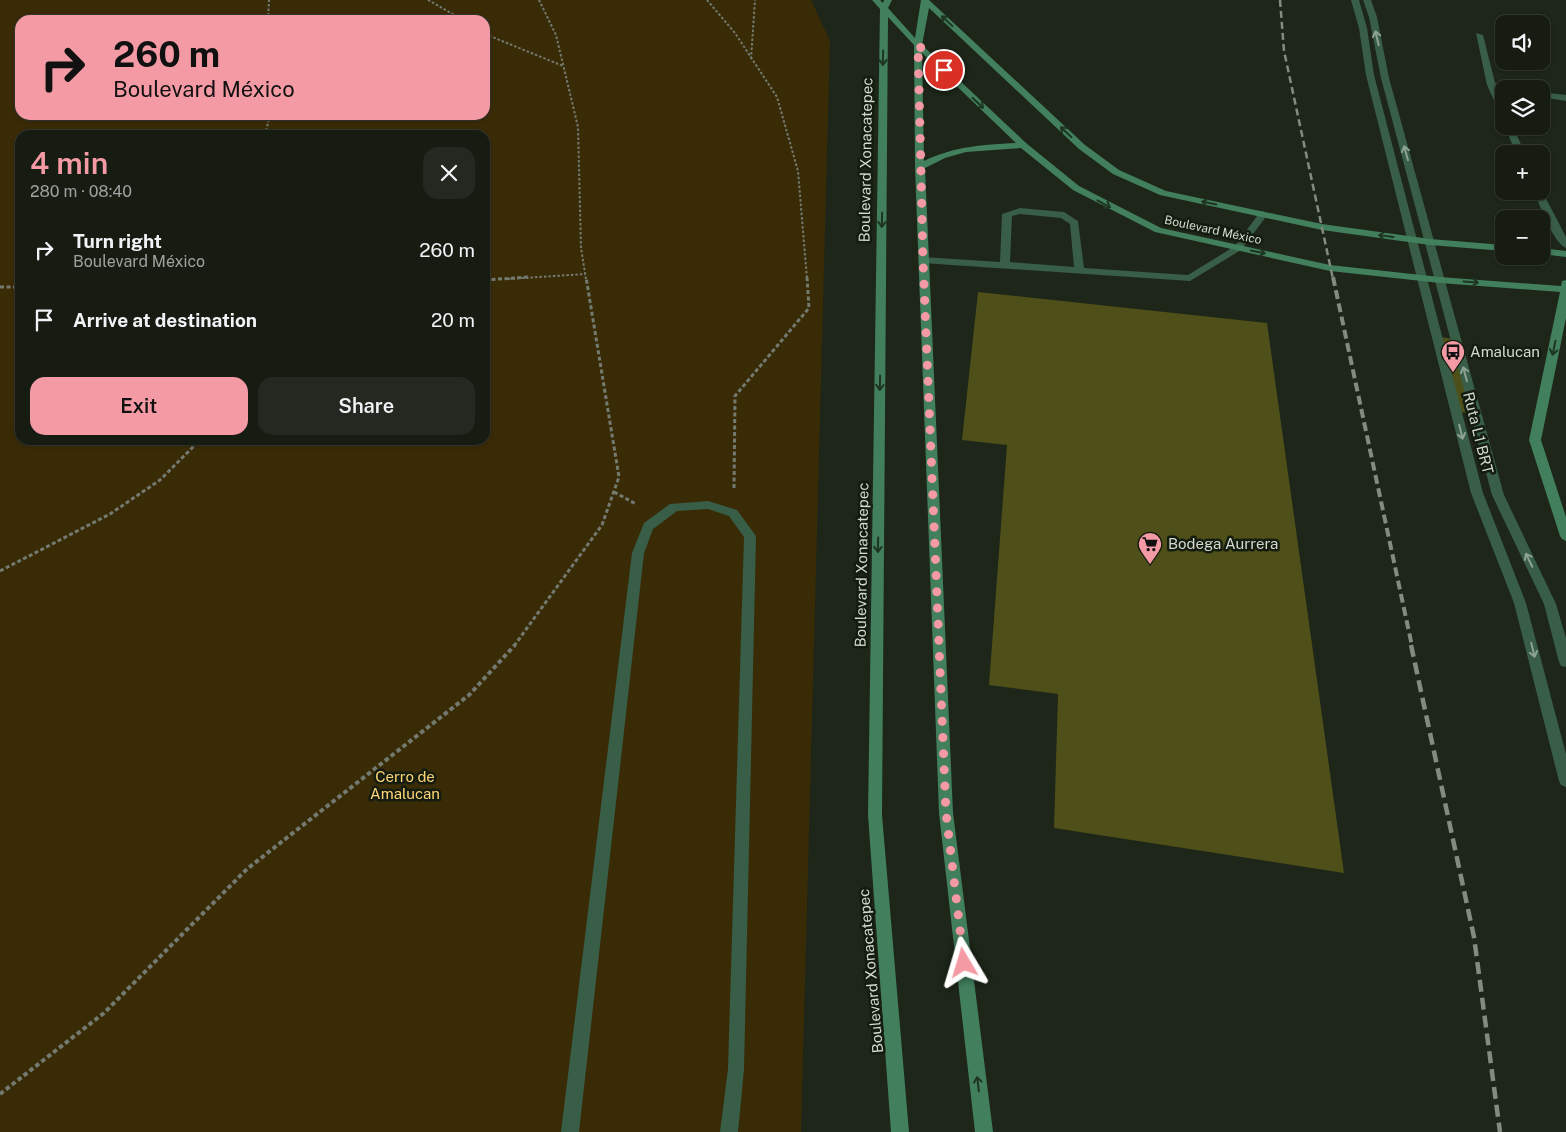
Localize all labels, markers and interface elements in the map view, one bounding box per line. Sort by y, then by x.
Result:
one-way arrow [941,15,954,27]
map controls [1495,15,1550,265]
button: sound [1495,15,1550,70]
one-way arrow [1372,31,1382,47]
text: 260 m [113,34,220,75]
icon: right [30,35,95,100]
pin [923,49,965,91]
one-way arrow [879,50,888,66]
icon: arrive [930,56,958,84]
text: Boulevard México [113,76,295,102]
street label: Boulevard Xonacatepec [856,77,875,243]
button: layers [1495,80,1550,135]
one-way arrow [972,97,985,109]
one-way arrow [1060,126,1072,138]
text: 4 min [30,145,108,181]
button: + [1495,145,1550,200]
one-way arrow [1401,146,1410,162]
button: close [423,147,475,199]
text: 280 m · 08:40 [30,182,132,201]
one-way arrow [1201,197,1217,207]
one-way arrow [1097,199,1112,209]
button: − [1495,210,1550,265]
one-way arrow [877,212,887,228]
street label: Boulevard México [1163,213,1263,247]
text: Turn right [73,230,162,252]
one-way arrow [1378,231,1394,241]
icon: right [30,236,58,264]
text: 260 m [419,239,475,261]
one-way arrow [1250,248,1266,257]
text: Boulevard México [73,252,205,271]
one-way arrow [1463,278,1479,287]
icon: arrive [30,306,58,334]
text: Arrive at destination [73,309,257,331]
text: 20 m [431,309,475,331]
bus stop icon: Amalucan [1440,339,1466,373]
one-way arrow [1549,339,1559,355]
place label: Amalucan [1470,343,1540,360]
one-way arrow [1460,366,1470,382]
one-way arrow [875,374,885,390]
button: Exit [30,377,248,435]
button: Share [258,377,475,435]
street label: Ruta L1 BRT [1460,390,1497,476]
one-way arrow [1457,423,1467,439]
street label: Boulevard Xonacatepec [852,482,871,648]
supermarket icon: Bodega Aurrera [1137,531,1163,565]
place label: Bodega Aurrera [1168,535,1278,552]
one-way arrow [873,536,883,553]
one-way arrow [1524,553,1534,568]
one-way arrow [1528,642,1538,658]
park label: Cerro de Amalucan [370,768,440,802]
street label: Boulevard Xonacatepec [855,888,886,1054]
position arrow [937,936,989,988]
one-way arrow [973,1076,983,1092]

